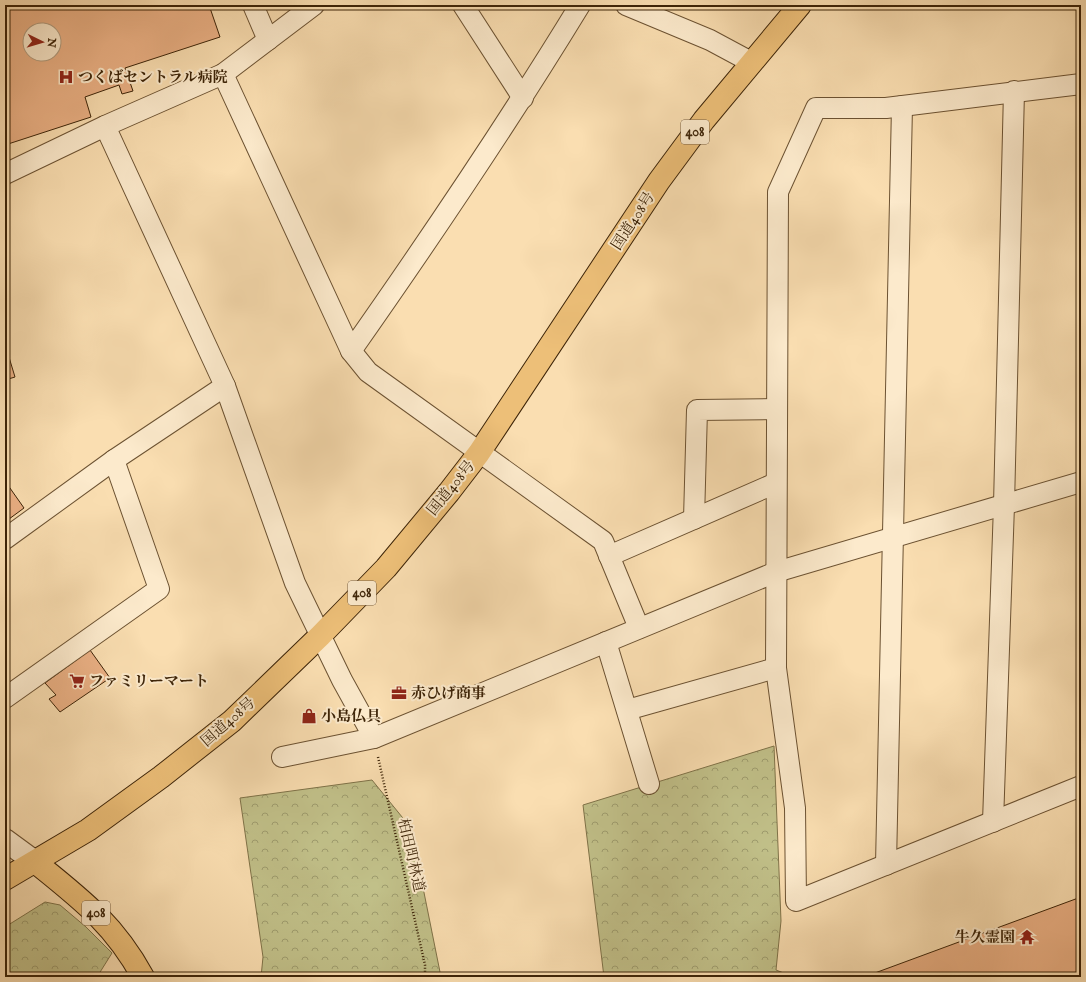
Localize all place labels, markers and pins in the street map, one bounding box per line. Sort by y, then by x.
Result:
hospital icon: つくばセントラル病院 [57,68,75,86]
place label: つくばセントラル病院 [78,68,228,87]
supermarket icon: ファミリーマート [68,672,86,690]
place label: ファミリーマート [89,672,209,691]
office icon: 赤ひげ商事 [390,684,408,702]
place label: 赤ひげ商事 [411,684,486,703]
shop icon: 小島仏具 [300,707,318,725]
place label: 小島仏具 [321,707,381,726]
place label: 牛久霊園 [955,928,1015,947]
temple icon: 牛久霊園 [1018,928,1036,946]

